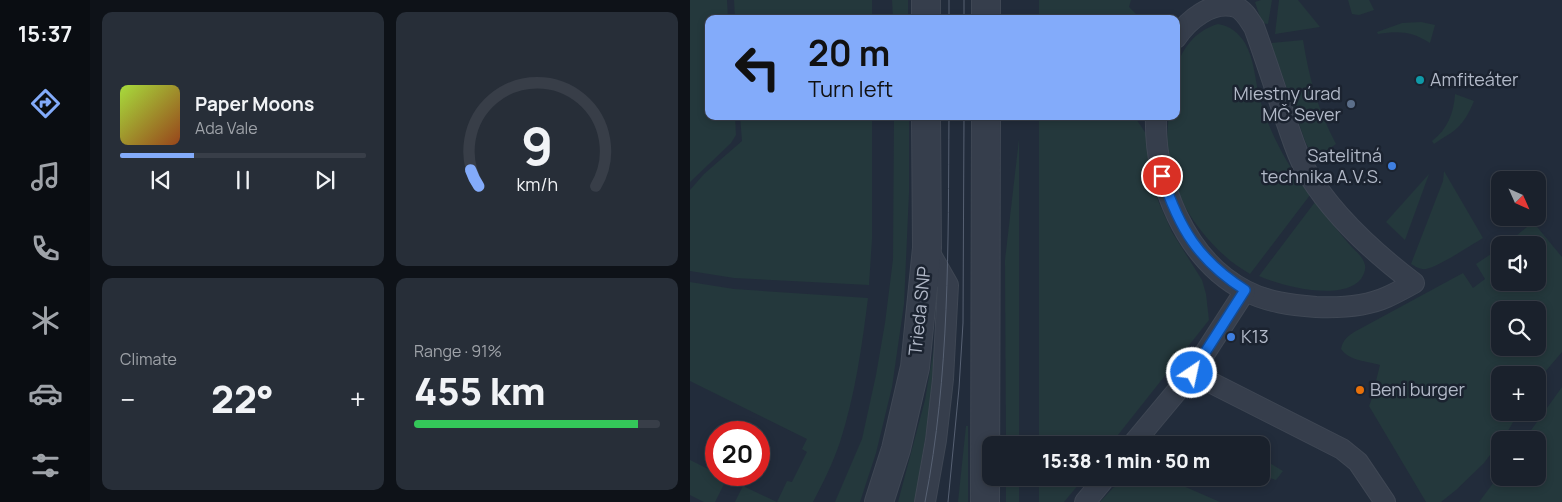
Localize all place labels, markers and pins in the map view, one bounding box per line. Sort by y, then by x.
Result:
place label: Amfiteáter [1430,67,1519,91]
marker: Amfiteáter [1414,74,1426,86]
place label: Miestny úrad MČ Sever [1234,81,1341,126]
marker: Miestny úrad MČ Sever [1345,98,1357,110]
place label: Satelitná technika A.V.S. [1261,143,1382,188]
pin [1141,155,1183,197]
marker: Satelitná technika A.V.S. [1386,160,1398,172]
place label: K13 [1241,324,1269,348]
marker: K13 [1225,331,1237,343]
place label: Beni burger [1370,377,1465,401]
marker: Beni burger [1354,384,1366,396]

